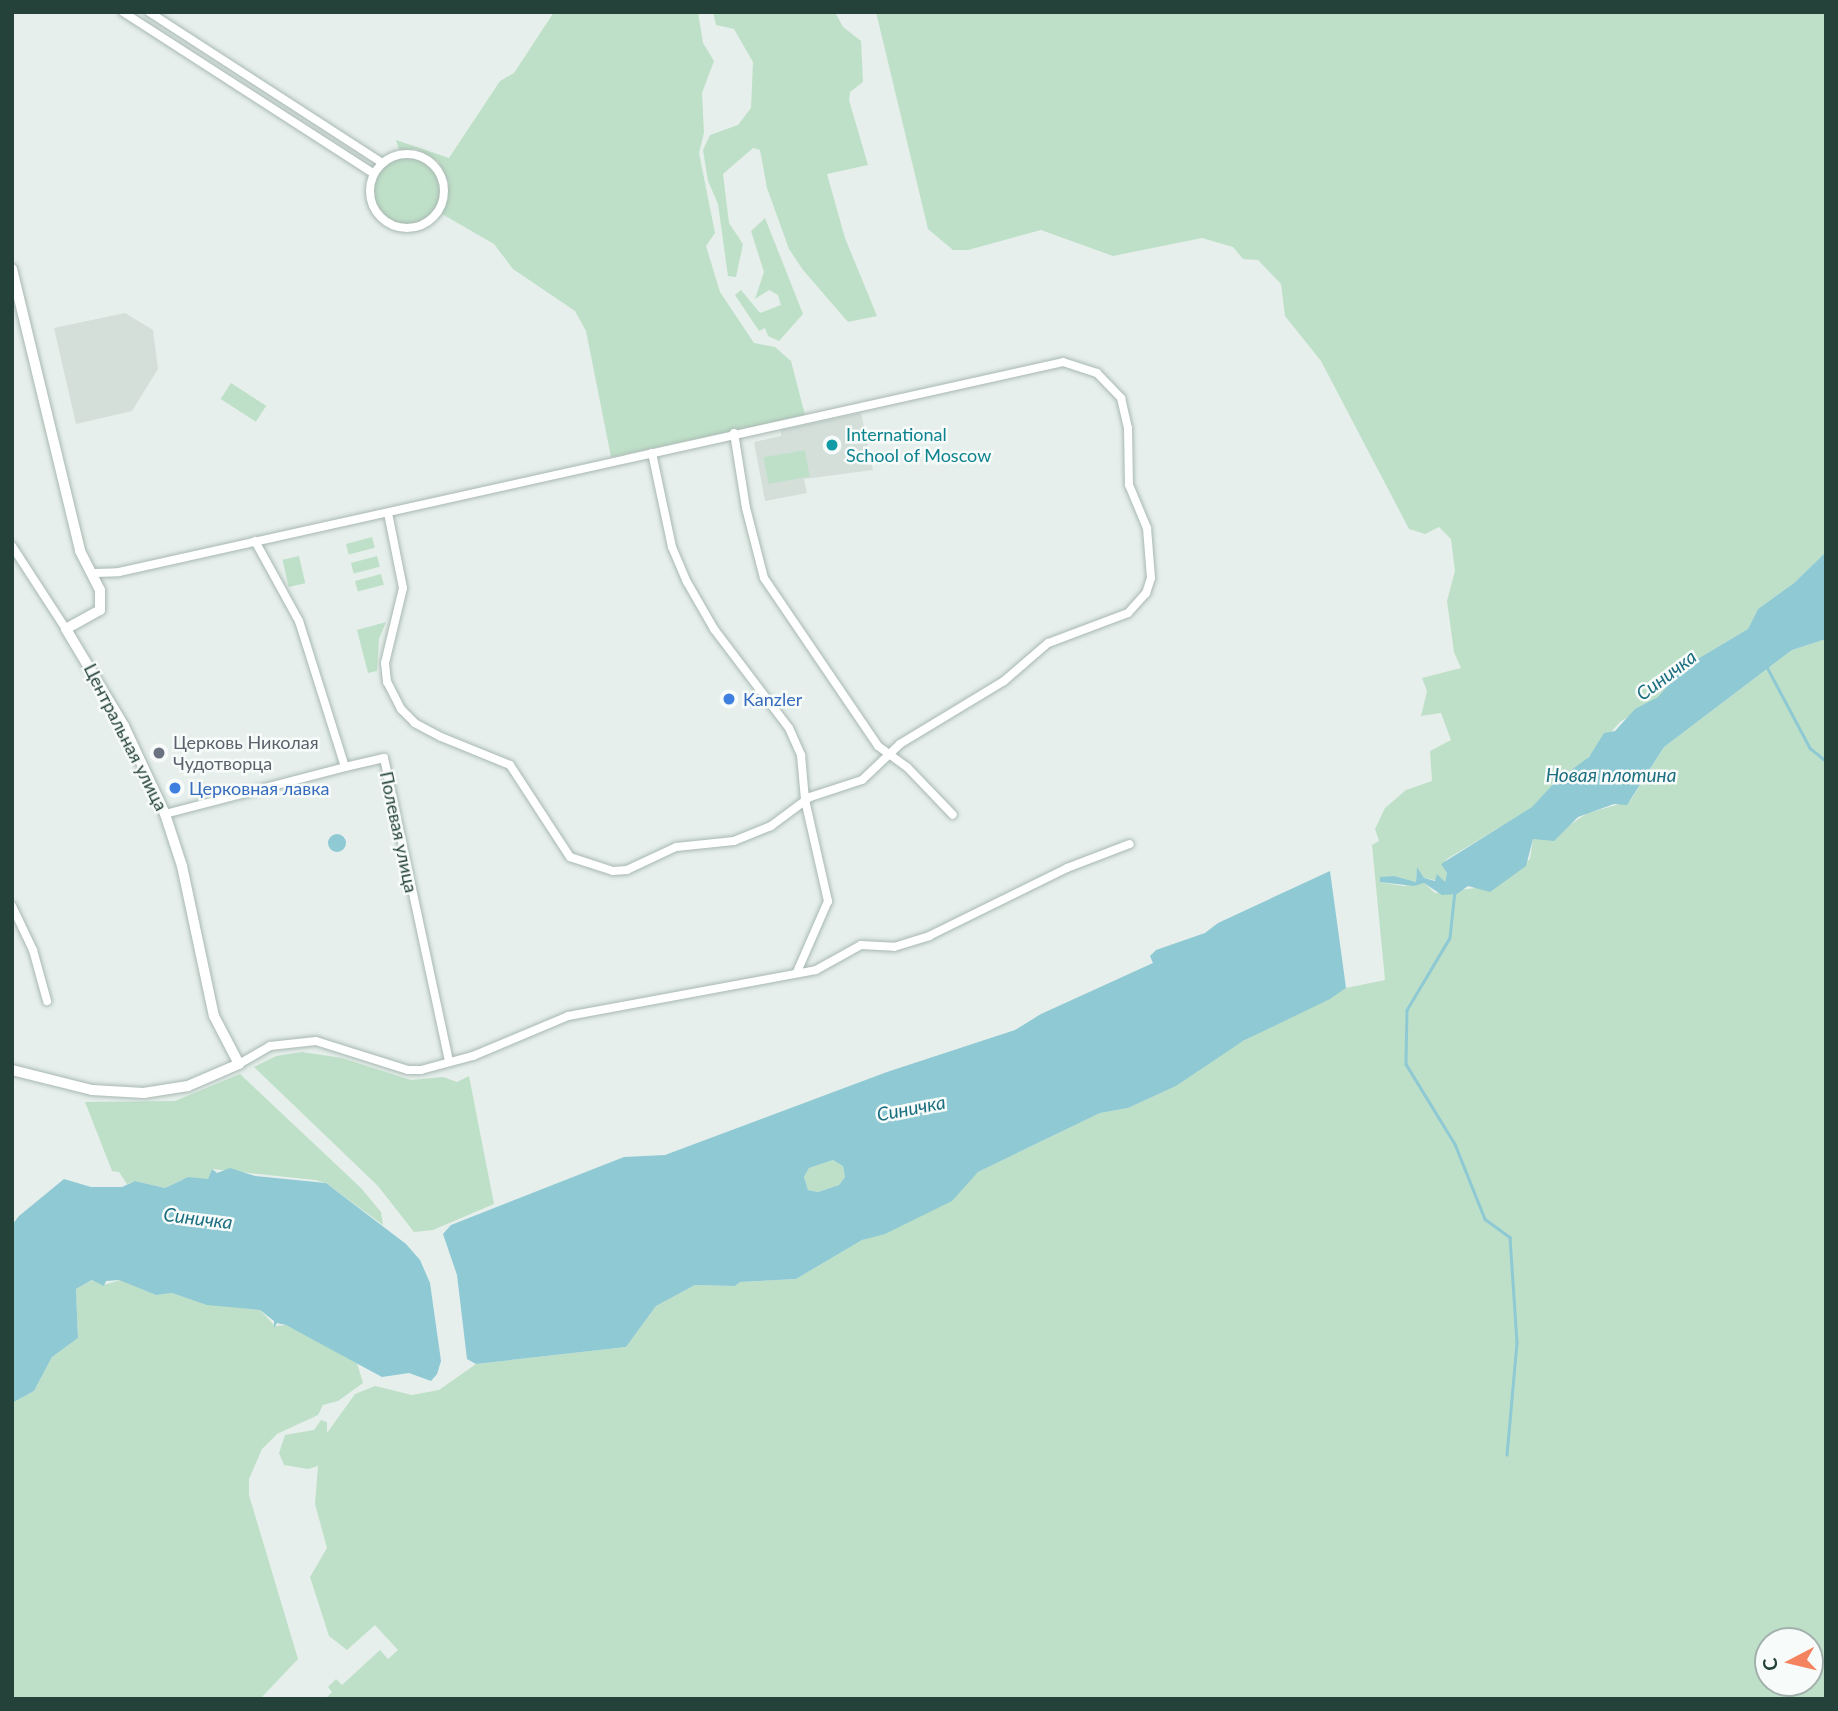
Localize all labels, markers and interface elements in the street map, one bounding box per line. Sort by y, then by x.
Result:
place label: International School of Moscow [846,424,992,466]
marker: International School of Moscow [824,437,840,453]
water label: Синичка [1631,645,1701,705]
street label: Центральная улица [80,660,172,814]
place label: Kanzler [743,688,802,710]
marker: Kanzler [721,691,737,707]
place label: Церковь Николая Чудотворца [173,732,319,774]
marker: Церковь Николая Чудотворца [151,745,167,761]
water label: Новая плотина [1546,764,1676,786]
street label: Полевая улица [376,769,422,895]
place label: Церковная лавка [189,777,329,799]
marker: Церковная лавка [167,780,183,796]
water label: Синичка [875,1090,947,1126]
water label: Синичка [162,1202,234,1234]
north arrow [1754,1627,1824,1697]
text: С [1757,1657,1782,1672]

